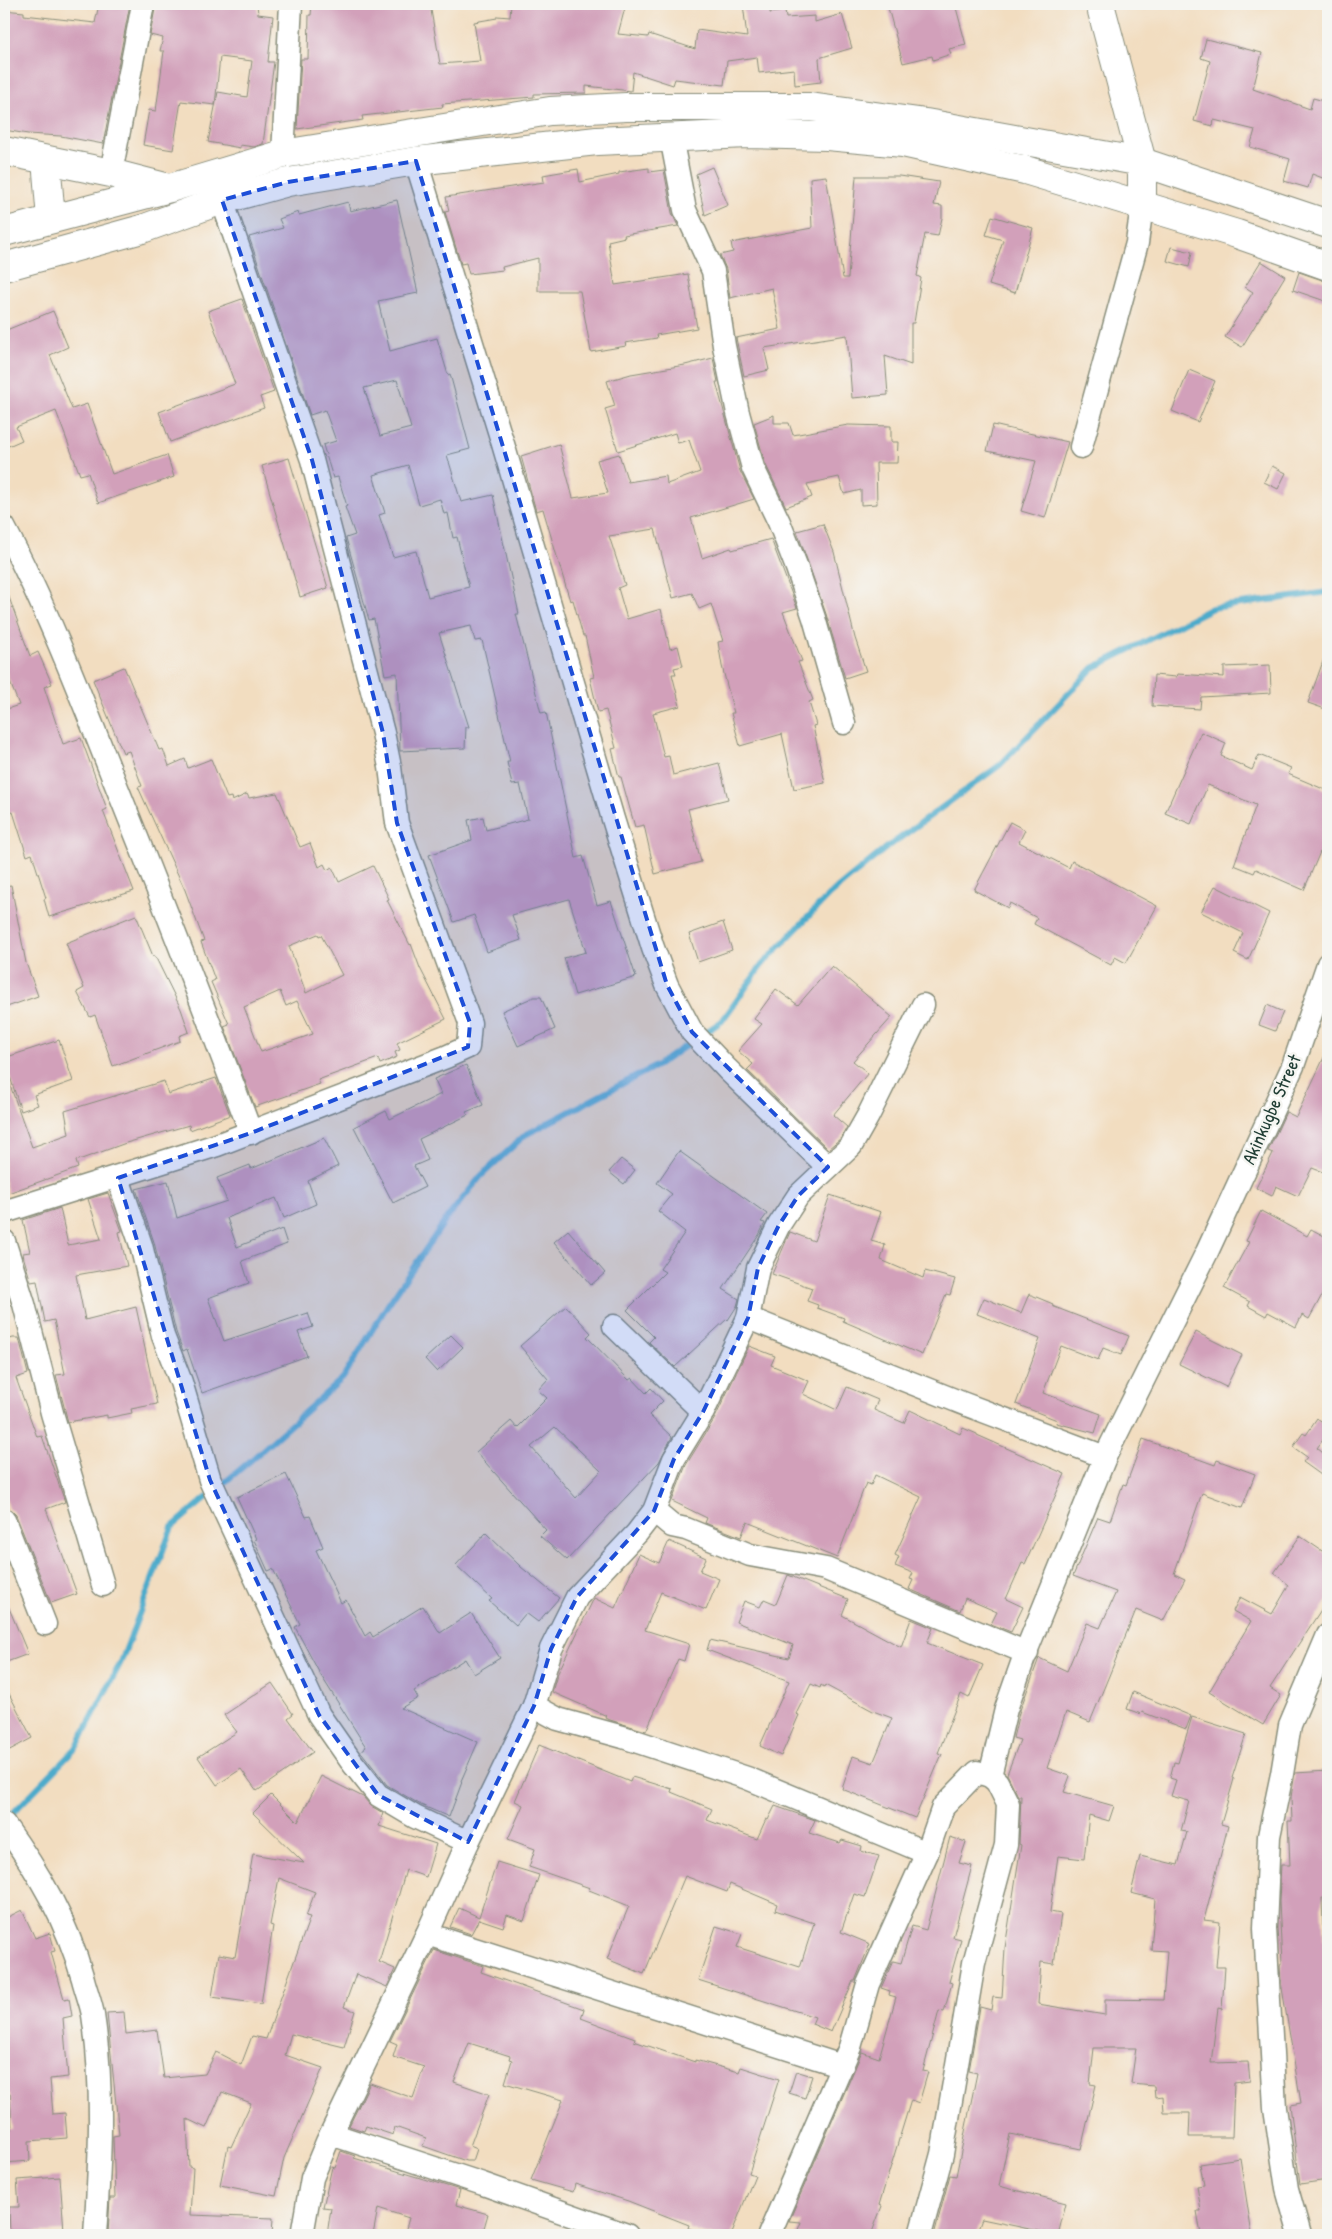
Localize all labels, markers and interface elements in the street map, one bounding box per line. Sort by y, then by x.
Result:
street label: Akinkugbe Street [1235,1049,1307,1168]

